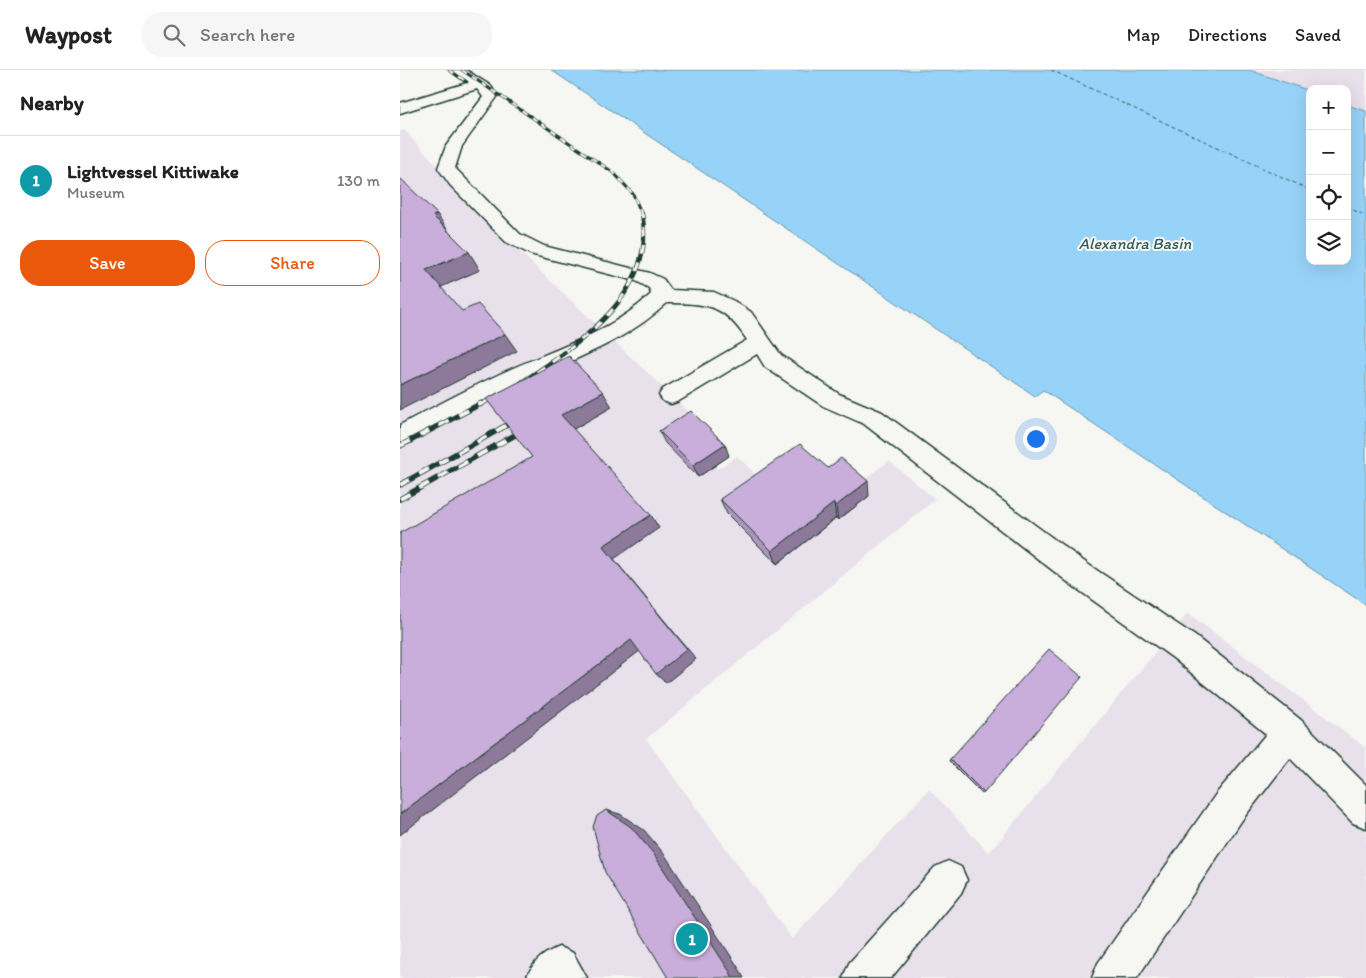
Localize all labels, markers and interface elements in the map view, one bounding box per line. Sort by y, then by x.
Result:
search box [142,12,492,57]
text: Waypost [25,20,112,49]
icon: search [160,21,188,49]
text: Search here [200,23,295,46]
text: Map [1127,24,1160,46]
text: Directions [1188,24,1267,46]
text: Saved [1295,24,1341,46]
map controls [1306,85,1351,265]
button: + [1306,85,1351,130]
text: Nearby [20,90,84,115]
button: − [1306,130,1351,175]
text: Lightvessel Kittiwake [67,160,239,183]
text: 1 [32,171,40,190]
text: 130 m [337,171,380,190]
button: locate [1306,175,1351,220]
text: Museum [67,183,125,202]
button: layers [1306,220,1351,265]
water label: Alexandra Basin [1079,234,1191,253]
button: Save [20,240,195,286]
button: Share [205,240,380,286]
your location [1023,426,1049,452]
pin: 1 [676,920,708,958]

